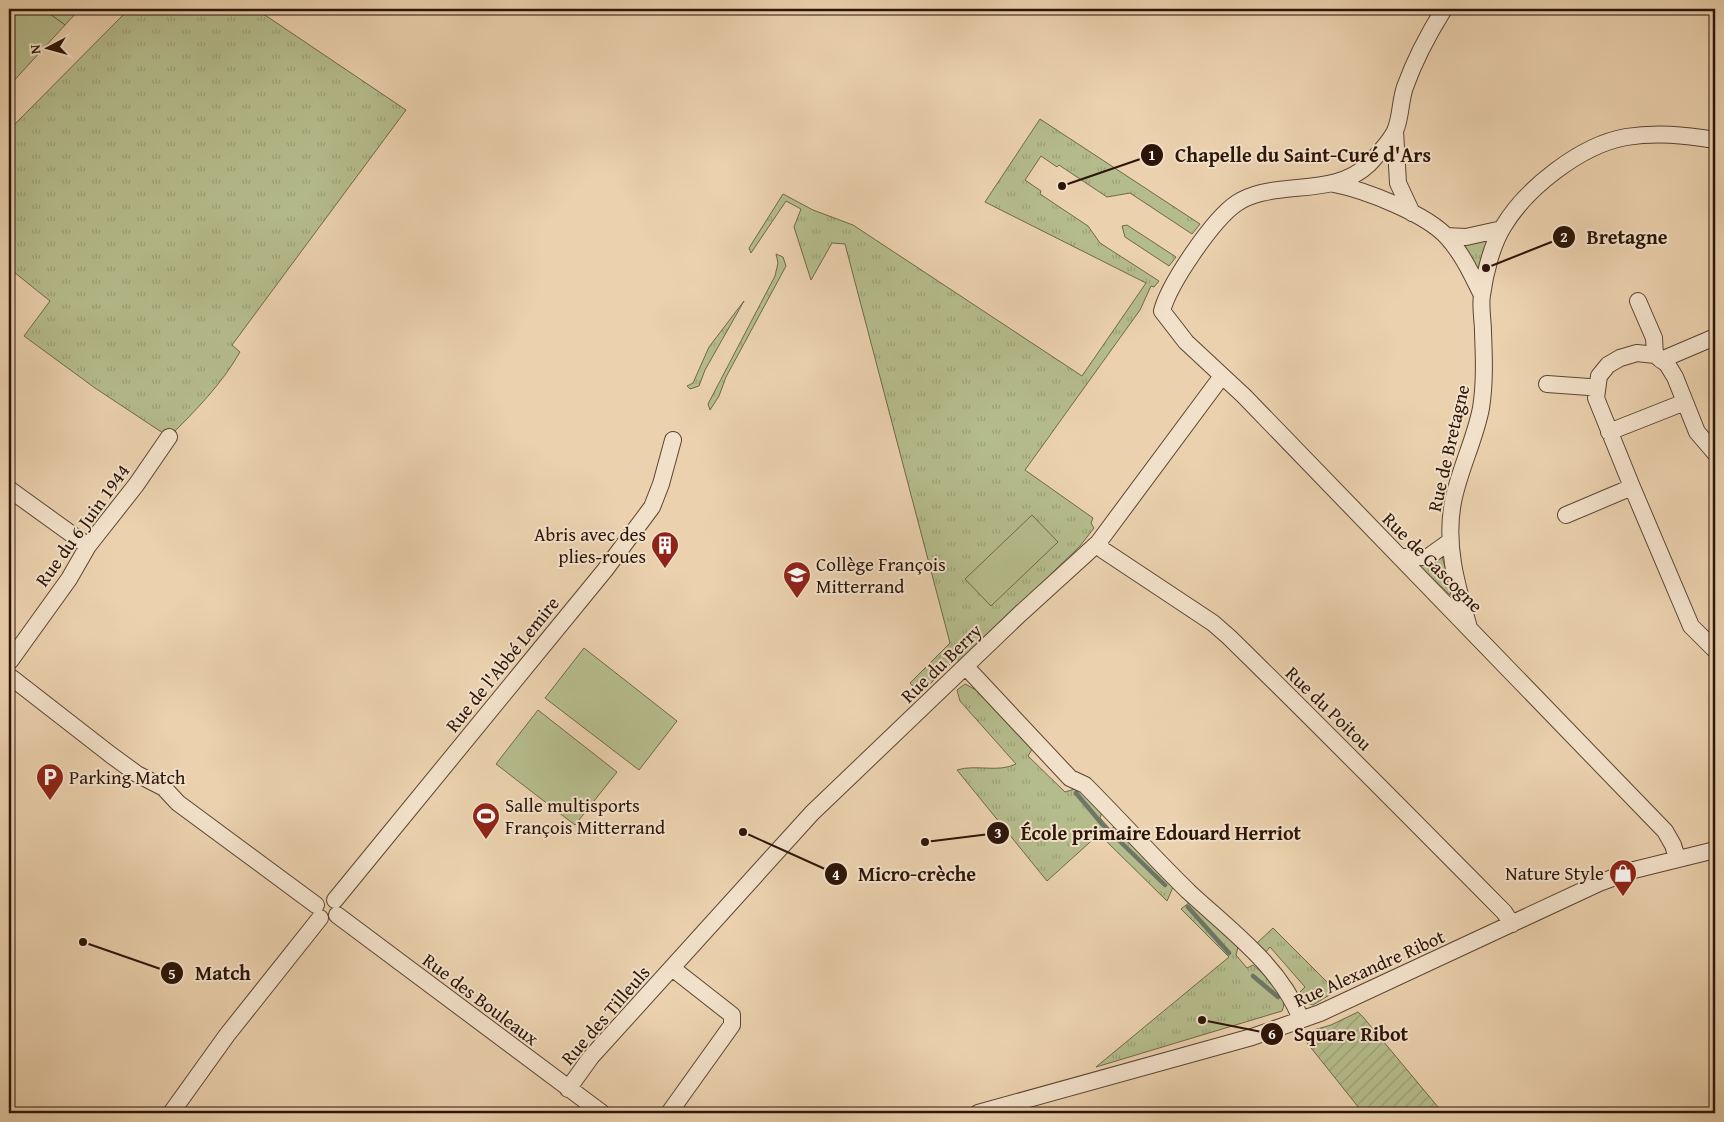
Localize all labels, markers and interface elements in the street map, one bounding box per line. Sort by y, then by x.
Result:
north arrow [22,22,72,72]
text: N [25,43,46,55]
callout: Chapelle du Saint-Curé d'Ars [1140,137,1441,172]
text: Chapelle du Saint-Curé d'Ars [1175,140,1431,169]
text: 1 [1148,144,1156,165]
callout: Bretagne [1552,220,1678,255]
text: Bretagne [1586,222,1668,251]
text: 2 [1560,226,1568,247]
street label: Rue de Bretagne [1420,382,1476,514]
street label: Rue du 6 Juin 1944 [28,458,136,592]
street label: Rue de Gascogne [1376,505,1490,619]
place label: Abris avec des plies-roues [534,520,646,570]
building icon: Abris avec des plies-roues [650,530,680,569]
place label: Collège François Mitterrand [816,550,946,600]
school or university icon: Collège François Mitterrand [782,560,812,599]
street label: Rue de l'Abbé Lemire [438,590,566,738]
street label: Rue du Berry [894,617,988,709]
street label: Rue du Poitou [1279,659,1379,757]
parking icon: Parking Match [35,762,65,801]
place label: Parking Match [69,763,186,791]
place label: Salle multisports François Mitterrand [505,791,666,841]
sports icon: Salle multisports François Mitterrand [471,801,501,840]
callout: École primaire Edouard Herriot [986,815,1311,850]
text: École primaire Edouard Herriot [1021,818,1302,847]
text: 3 [994,822,1002,843]
callout: Micro-crèche [823,857,987,892]
shop icon: Nature Style [1608,858,1638,897]
text: Micro-crèche [858,859,976,888]
place label: Nature Style [1505,859,1604,887]
text: 4 [832,864,840,885]
street label: Rue Alexandre Ribot [1289,922,1449,1014]
street label: Rue des Bouleaux [417,946,545,1052]
callout: Match [160,956,261,991]
text: Match [195,958,251,987]
street label: Rue des Tilleuls [554,959,656,1071]
text: 5 [168,963,176,984]
callout: Square Ribot [1259,1016,1418,1051]
text: Square Ribot [1294,1019,1409,1048]
text: 6 [1268,1023,1276,1044]

